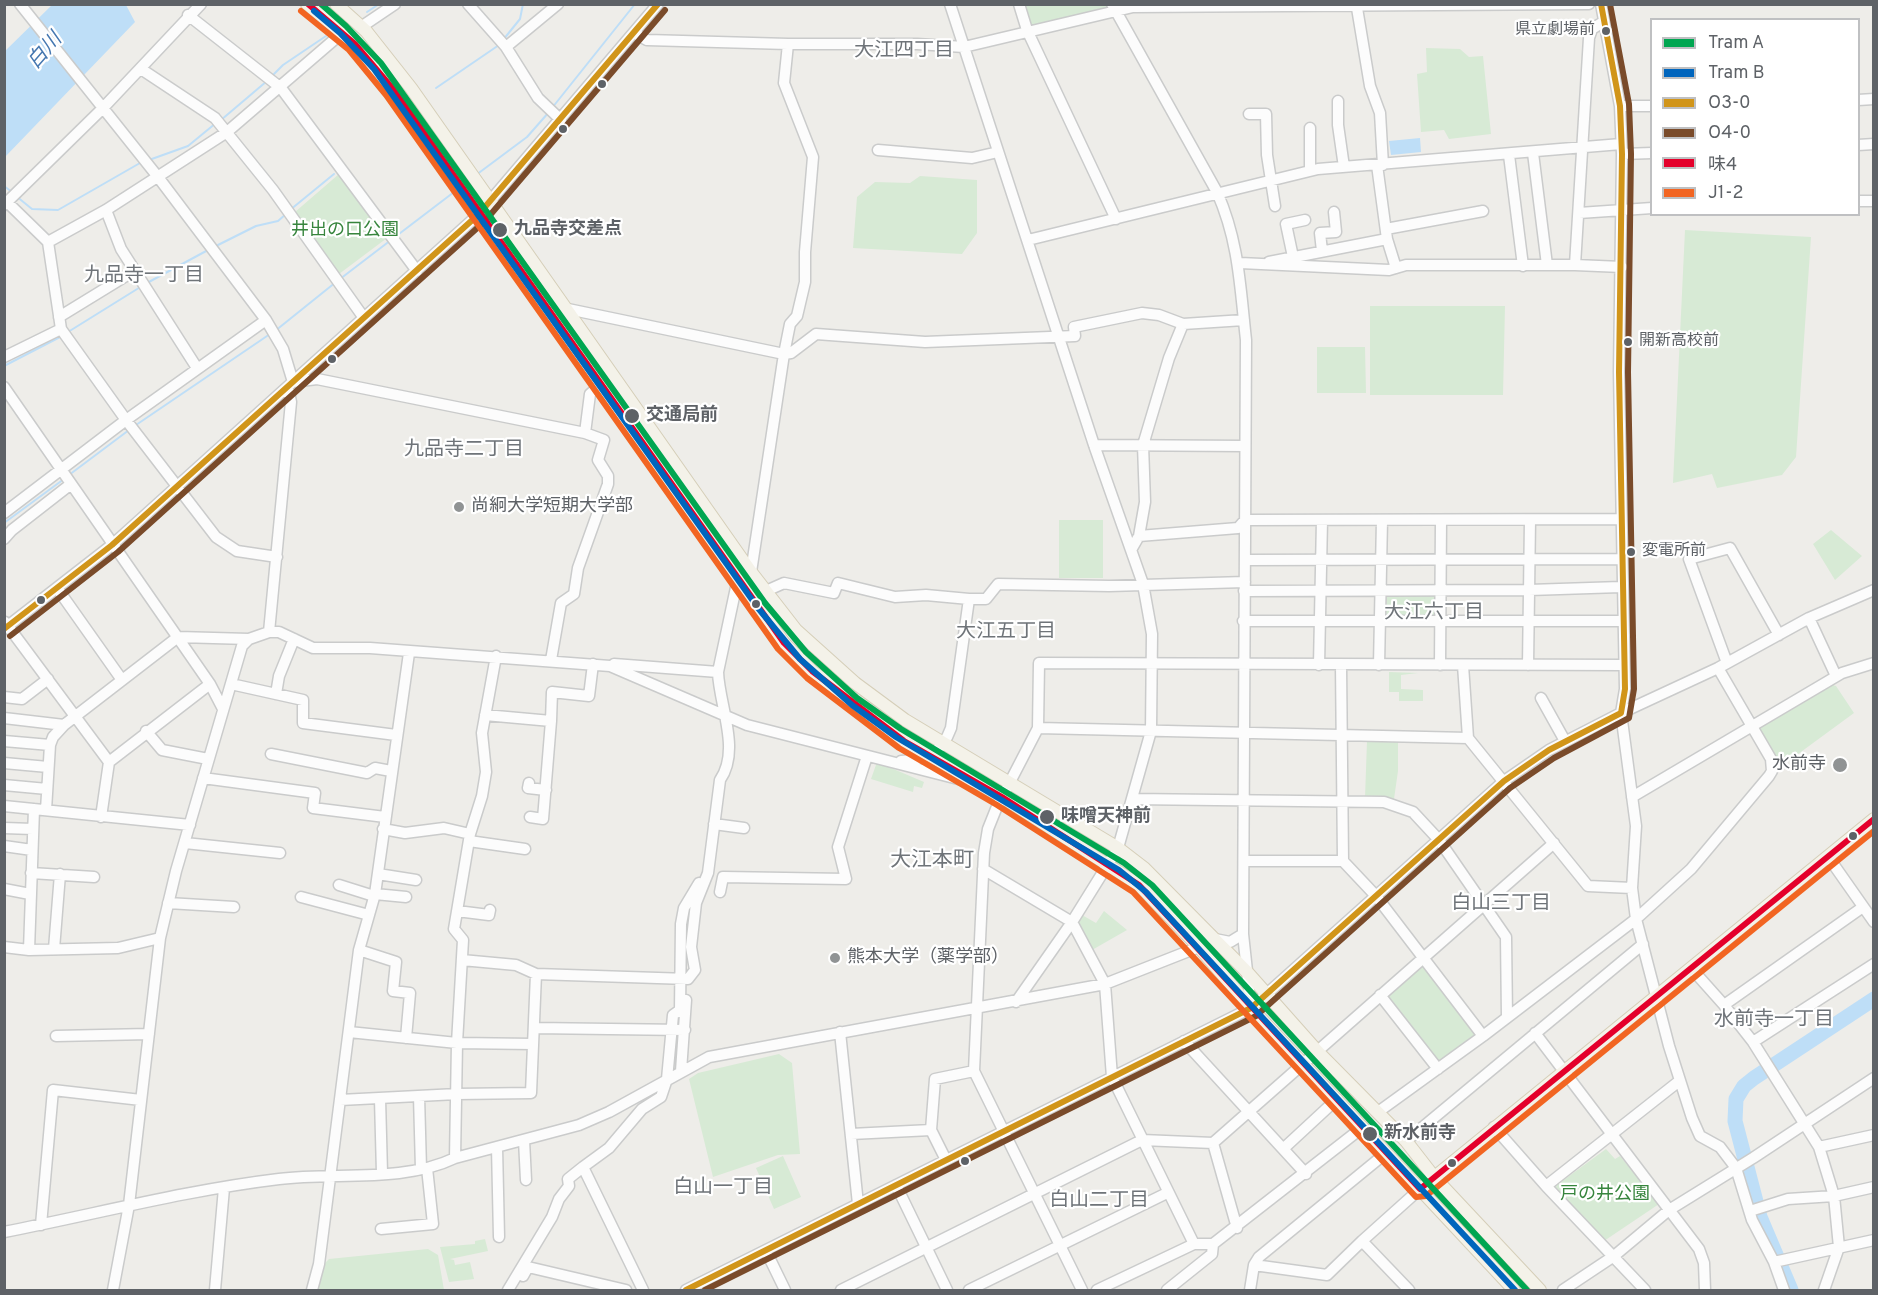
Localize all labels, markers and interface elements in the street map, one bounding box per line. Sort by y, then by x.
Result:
legend [1650,18,1860,216]
place label: 県立劇場前 [1515,21,1595,41]
marker: 県立劇場前 [1600,25,1612,37]
water label: 白川 [24,29,68,75]
text: Tram A [1708,32,1764,55]
district label: 大江四丁目 [854,40,954,64]
text: Tram B [1708,62,1765,85]
unlabelled marker [596,78,608,90]
text: O3-0 [1708,92,1751,115]
text: O4-0 [1708,122,1751,145]
unlabelled marker [557,123,569,135]
text: 味4 [1708,154,1737,177]
text: J1-2 [1708,182,1744,205]
place label: 九品寺交差点 [514,219,622,241]
park label: 井出の口公園 [291,220,399,242]
marker: 九品寺交差点 [491,221,509,239]
district label: 九品寺一丁目 [84,265,204,289]
place label: 開新高校前 [1639,332,1719,352]
marker: 開新高校前 [1622,336,1634,348]
unlabelled marker [326,353,338,365]
place label: 交通局前 [646,405,718,427]
marker: 交通局前 [623,407,641,425]
district label: 九品寺二丁目 [404,439,524,463]
place label: 尚絅大学短期大学部 [471,496,633,518]
marker: 尚絅大学短期大学部 [452,500,466,514]
place label: 変電所前 [1642,542,1706,562]
marker: 変電所前 [1625,546,1637,558]
unlabelled marker [35,594,47,606]
unlabelled marker [750,598,762,610]
district label: 大江六丁目 [1384,602,1484,626]
district label: 大江五丁目 [956,621,1056,645]
place label: 水前寺 [1772,754,1826,776]
marker: 水前寺 [1831,756,1849,774]
place label: 味噌天神前 [1061,806,1151,828]
marker: 味噌天神前 [1038,808,1056,826]
unlabelled marker [1847,830,1859,842]
district label: 大江本町 [890,849,974,875]
district label: 白山三丁目 [1451,893,1551,917]
place label: 熊本大学（薬学部） [847,947,1009,969]
marker: 熊本大学（薬学部） [828,951,842,965]
district label: 水前寺一丁目 [1714,1009,1834,1033]
place label: 新水前寺 [1384,1123,1456,1145]
marker: 新水前寺 [1361,1125,1379,1143]
unlabelled marker [959,1155,971,1167]
unlabelled marker [1446,1157,1458,1169]
district label: 白山一丁目 [673,1177,773,1201]
park label: 戸の井公園 [1560,1184,1650,1206]
district label: 白山二丁目 [1049,1190,1149,1214]

